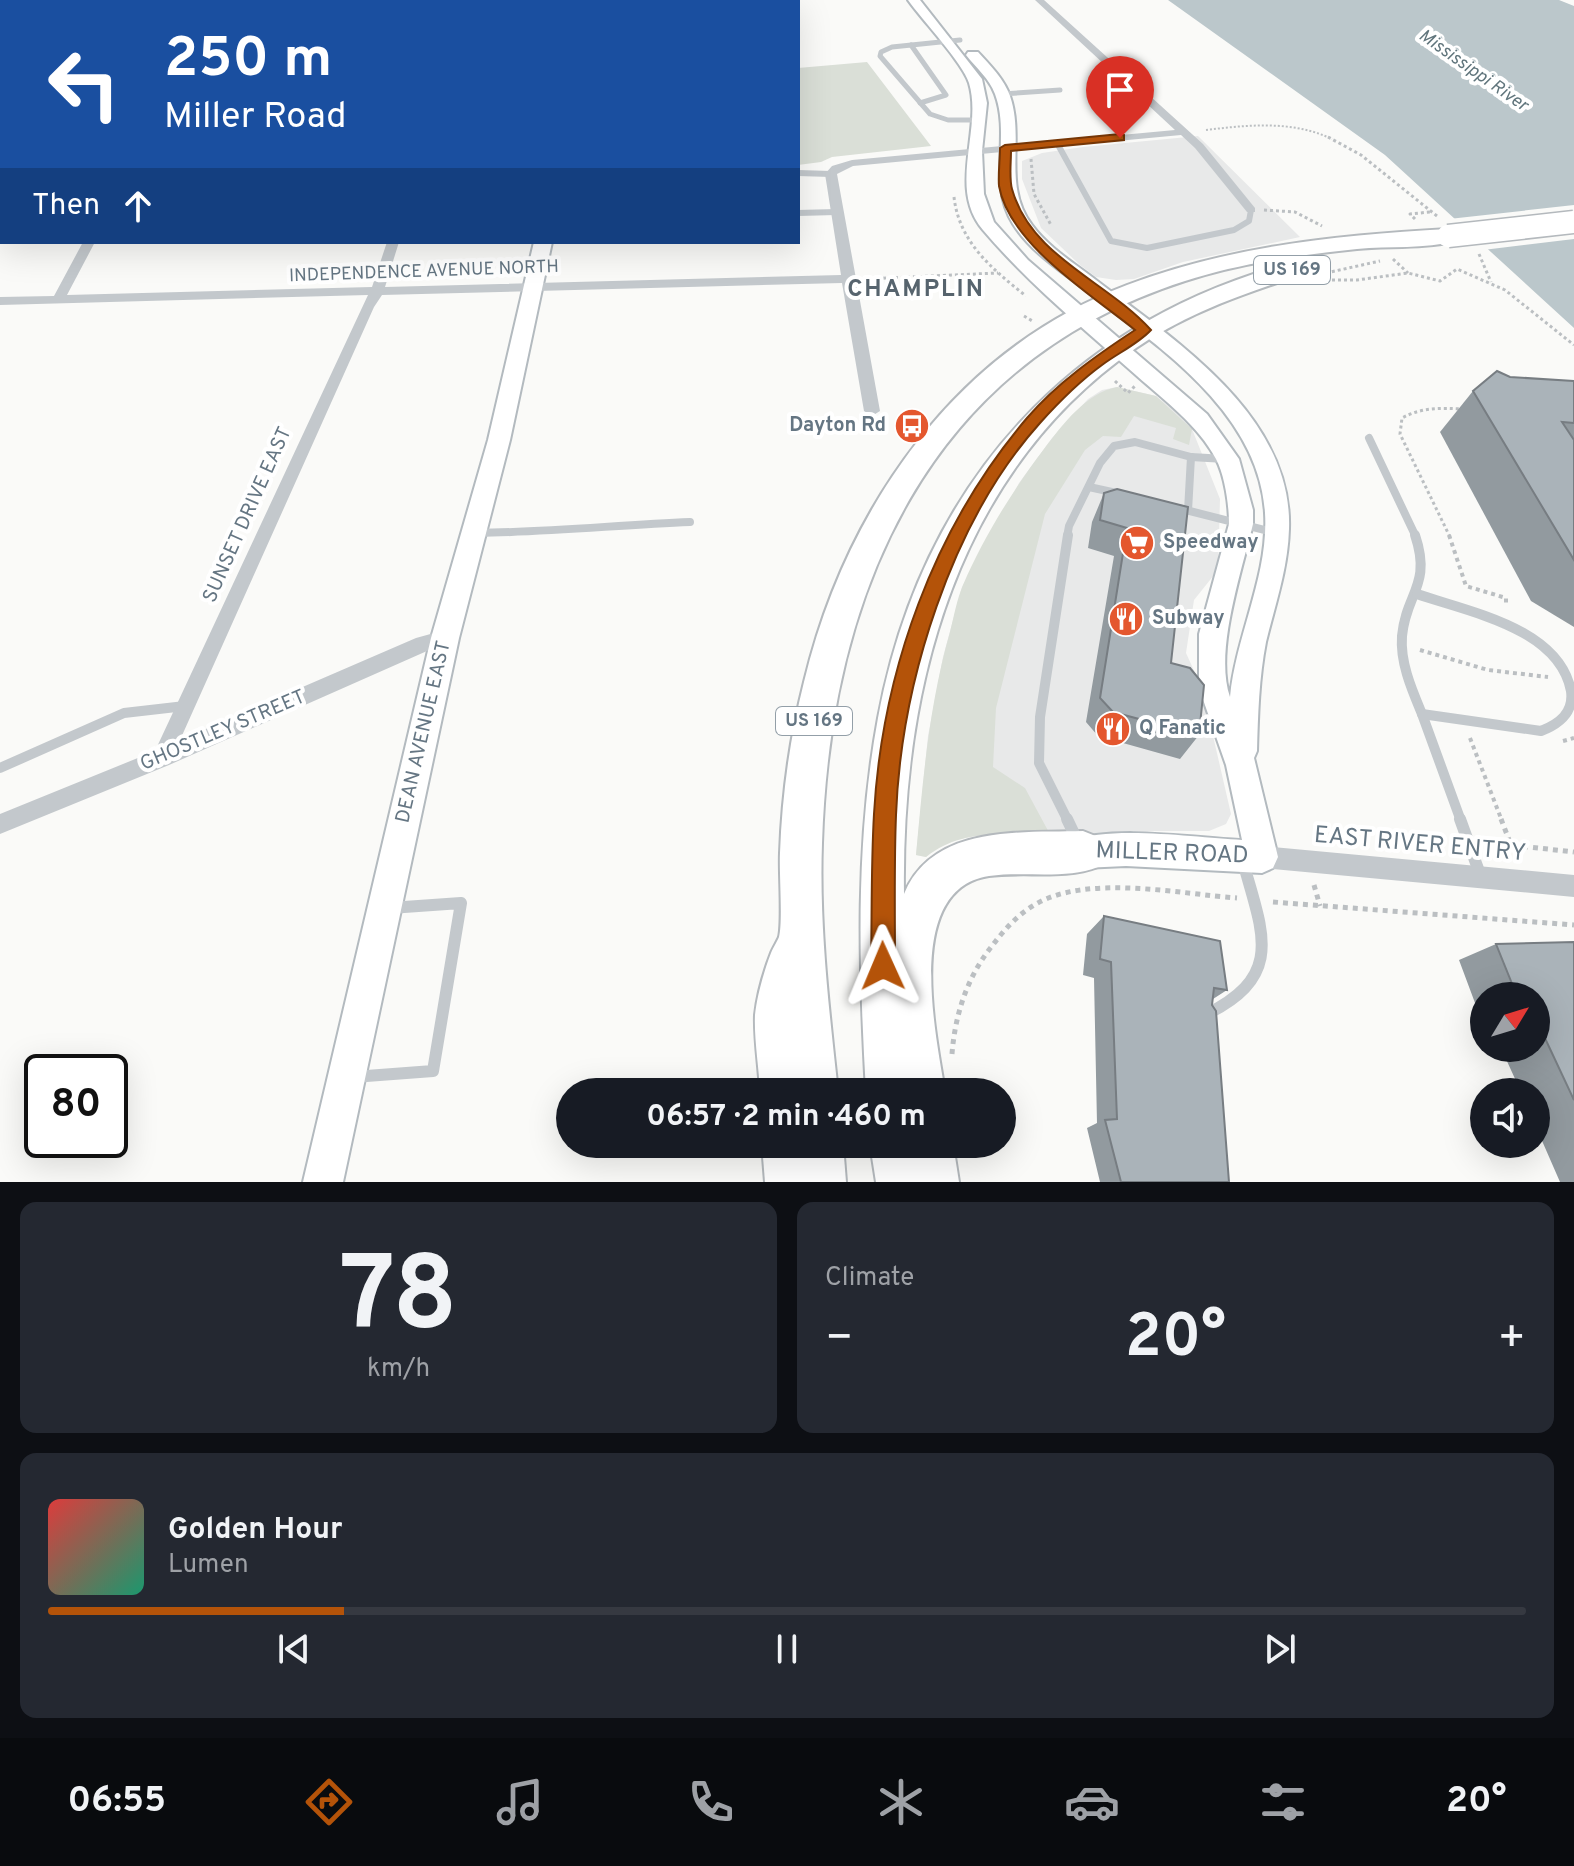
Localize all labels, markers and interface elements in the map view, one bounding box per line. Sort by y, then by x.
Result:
water label: Mississippi River [1414,25,1534,118]
text: 250 m [164,26,332,96]
icon: left [32,32,136,136]
pin [1086,56,1154,138]
icon: arrive [1098,68,1142,112]
text: Miller Road [164,95,346,141]
icon: ahead [116,184,160,228]
text: Then [32,188,100,225]
street label: INDEPENDENCE AVENUE NORTH [289,256,559,288]
road number: US 169 [1254,256,1330,284]
district label: CHAMPLIN [847,275,985,305]
bus stop icon: Dayton Rd [893,407,931,445]
place label: Dayton Rd [789,413,886,439]
street label: SUNSET DRIVE EAST [198,423,298,607]
supermarket icon: Speedway [1118,524,1156,562]
place label: Speedway [1163,530,1259,556]
restaurant icon: Subway [1107,600,1145,638]
place label: Subway [1152,606,1225,632]
street label: DEAN AVENUE EAST [390,638,458,826]
street label: GHOSTLEY STREET [136,684,310,778]
road number: US 169 [776,707,852,735]
restaurant icon: Q Fanatic [1094,710,1132,748]
place label: Q Fanatic [1139,716,1226,742]
street label: EAST RIVER ENTRY [1313,821,1527,869]
street label: MILLER ROAD [1095,836,1249,872]
position arrow [841,924,925,1008]
north arrow [1470,982,1550,1062]
map controls [1470,982,1550,1158]
speed limit sign: 80 [24,1054,128,1158]
button: sound [1470,1078,1550,1158]
text: 06:57 · 2 min · 460 m [646,1099,926,1136]
text: 78 [339,1235,458,1367]
text: Climate [825,1262,914,1295]
text: 20° [1125,1302,1226,1378]
text: − [825,1312,853,1368]
text: + [1498,1312,1526,1368]
text: km/h [367,1353,430,1386]
text: Golden Hour [168,1512,342,1549]
text: Lumen [168,1549,249,1582]
icon: previous [272,1627,316,1671]
icon: pause [765,1627,809,1671]
icon: next [1258,1627,1302,1671]
icon: directions [301,1774,357,1830]
icon: music [492,1774,548,1830]
icon: phone [683,1774,739,1830]
icon: climate [873,1774,929,1830]
icon: car [1064,1774,1120,1830]
icon: filters [1255,1774,1311,1830]
text: 06:55 [67,1779,166,1825]
text: 20° [1446,1779,1507,1825]

